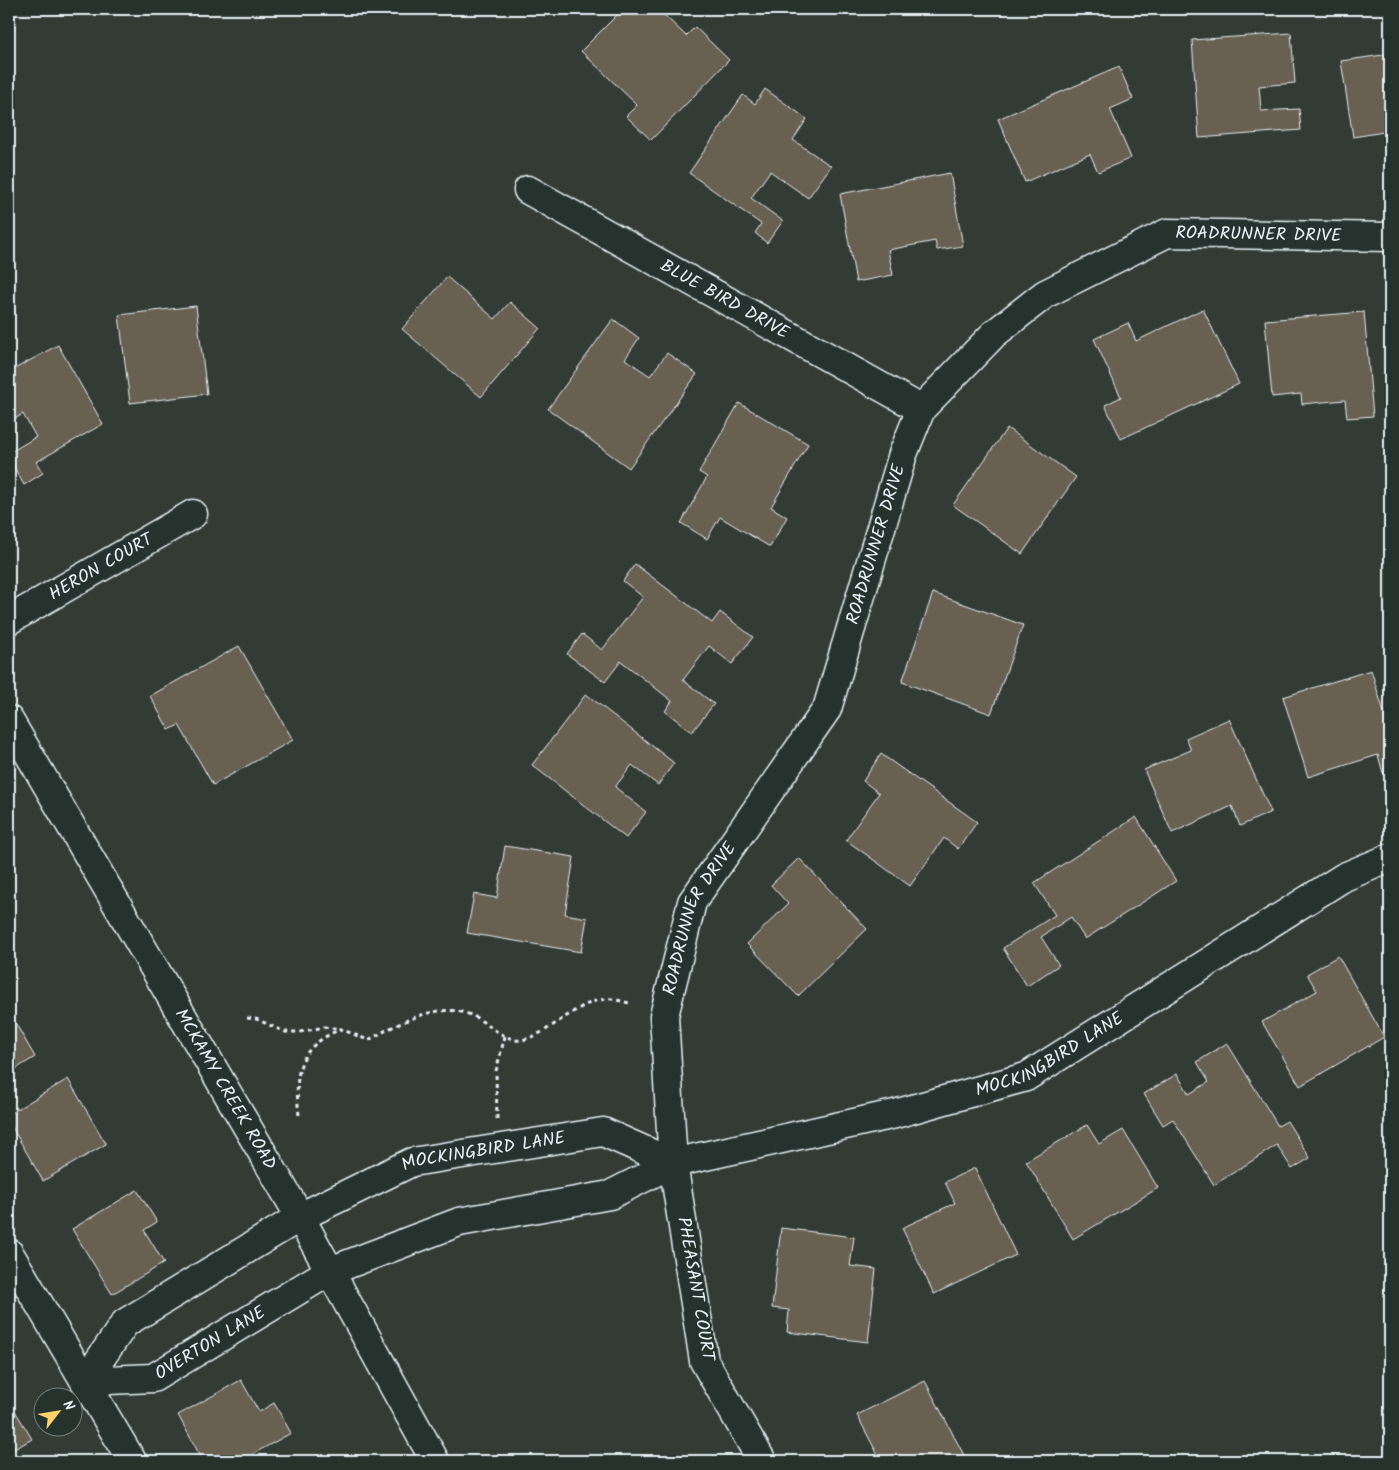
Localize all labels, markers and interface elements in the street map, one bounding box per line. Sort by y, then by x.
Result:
street label: ROADRUNNER DRIVE [1175,219,1342,251]
street label: BLUE BIRD DRIVE [655,252,795,347]
street label: ROADRUNNER DRIVE [838,460,914,628]
street label: HERON COURT [43,525,160,609]
street label: ROADRUNNER DRIVE [655,836,744,998]
street label: MCKAMY CREEK ROAD [167,1003,284,1176]
street label: MOCKINGBIRD LANE [972,1004,1130,1105]
street label: MOCKINGBIRD LANE [396,1124,568,1180]
street label: PHEASANT COURT [668,1215,722,1365]
street label: OVERTON LANE [149,1298,272,1388]
north arrow [32,1388,82,1438]
text: N [57,1396,80,1415]

